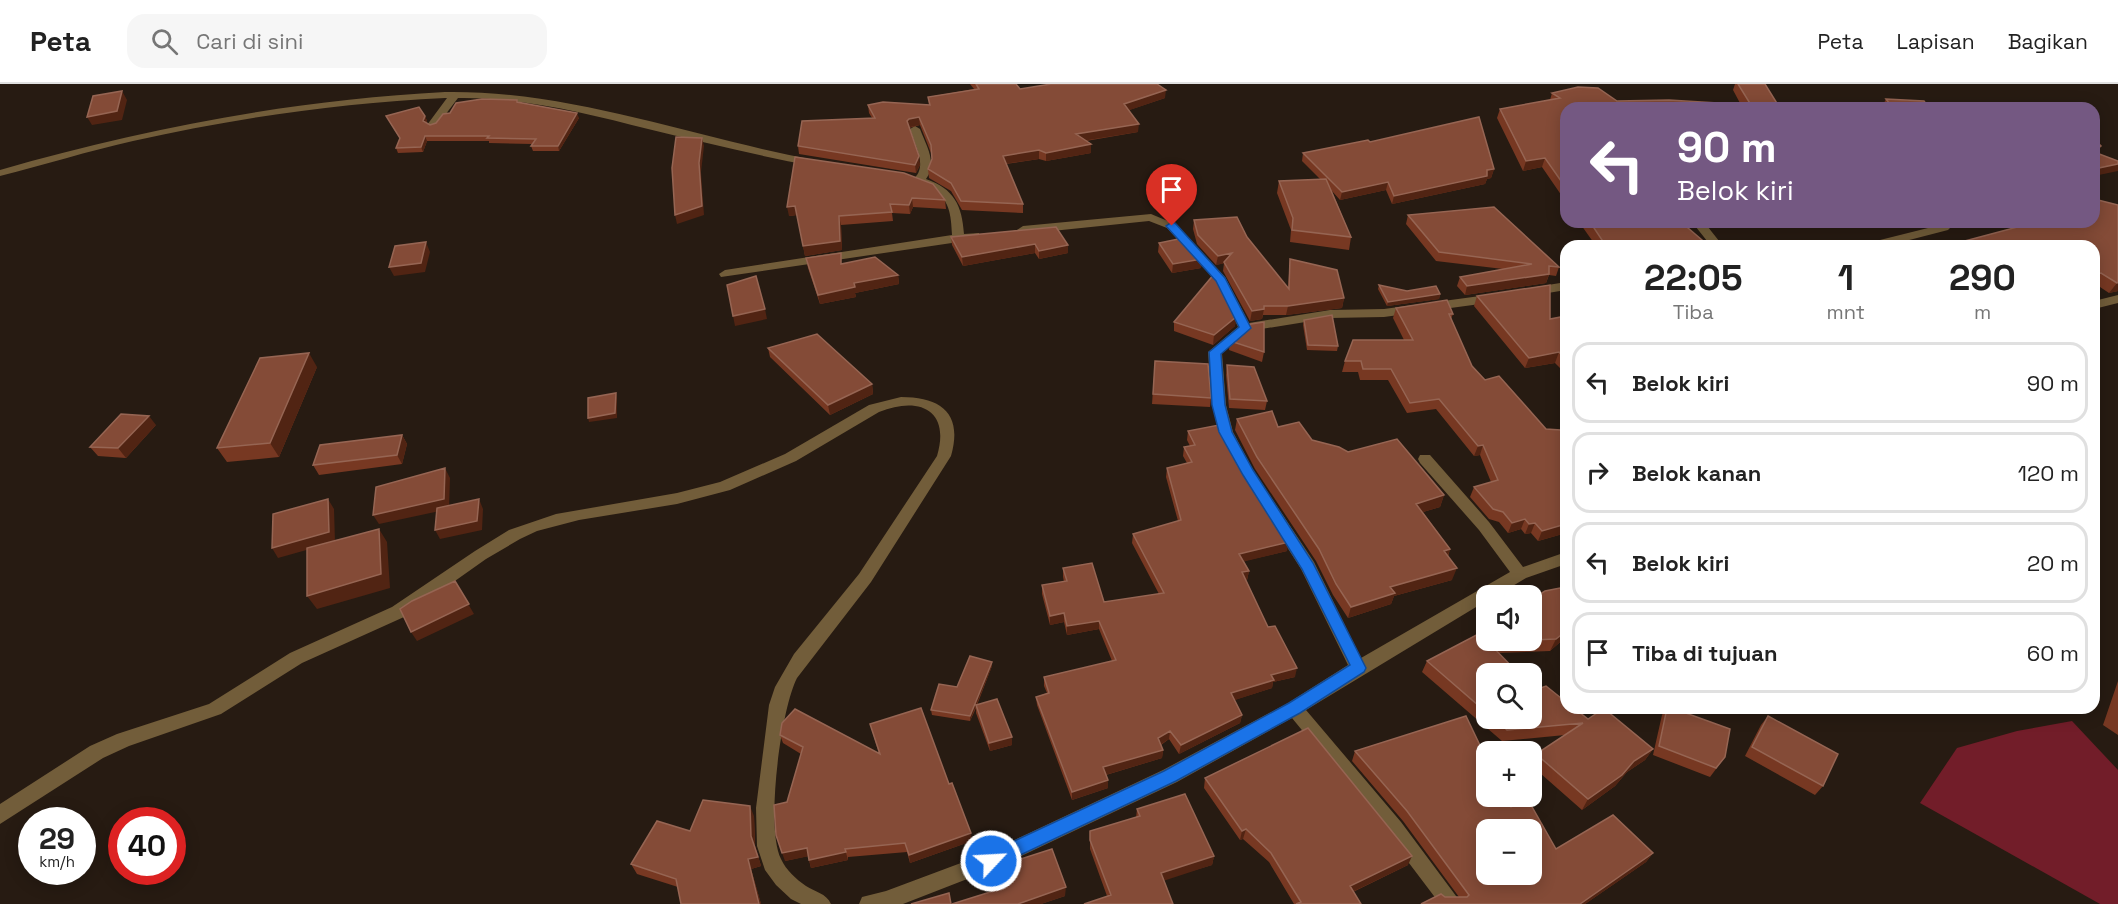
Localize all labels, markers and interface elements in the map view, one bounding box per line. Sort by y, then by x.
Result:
search box [127,14,547,68]
text: Peta [30,23,91,59]
icon: search [148,25,181,58]
text: Cari di sini [196,27,303,55]
text: Peta [1818,28,1864,55]
text: Lapisan [1897,28,1975,55]
text: Bagikan [2008,28,2088,55]
text: 90 m [1677,121,1777,174]
icon: left [1578,126,1656,204]
pin [1146,164,1197,226]
icon: arrive [1155,173,1188,206]
text: Belok kiri [1677,173,1794,208]
text: 22:05 [1644,255,1743,301]
text: 1 [1838,255,1854,301]
text: 290 [1949,255,2016,301]
text: Tiba [1673,299,1714,325]
text: mnt [1827,299,1865,325]
text: m [1974,299,1991,325]
icon: left [1581,366,1614,399]
text: Belok kiri [1632,369,1729,397]
text: 90 m [2027,369,2079,397]
icon: right [1581,456,1614,489]
text: Belok kanan [1632,459,1761,487]
text: 120 m [2018,459,2079,487]
icon: left [1581,546,1614,579]
text: Belok kiri [1632,549,1729,577]
text: 20 m [2027,549,2079,577]
map controls [1476,585,1542,885]
button: sound [1476,585,1542,651]
icon: arrive [1581,636,1614,669]
text: Tiba di tujuan [1632,639,1778,667]
text: 60 m [2027,639,2079,667]
button: search [1476,663,1542,729]
button: + [1476,741,1542,807]
speed limit sign: 40 [108,807,186,885]
text: 29 [39,819,75,858]
button: − [1476,819,1542,885]
position arrow [959,829,1023,893]
text: km/h [39,852,75,871]

